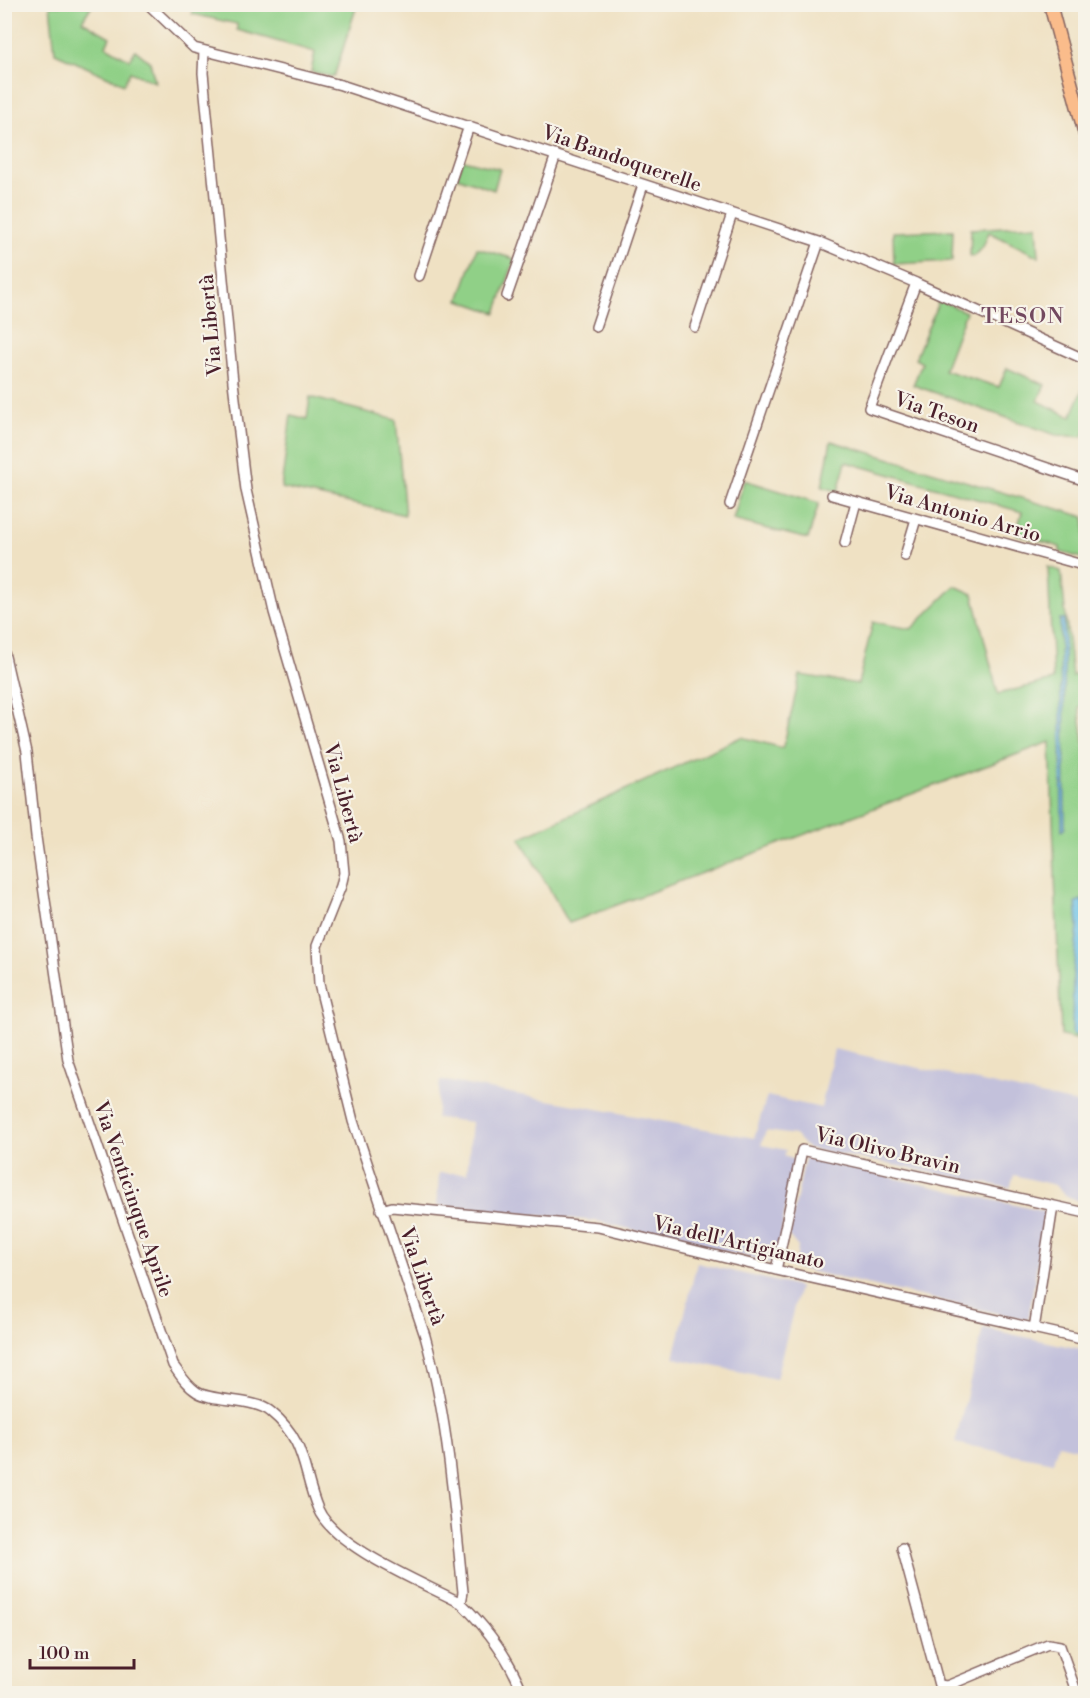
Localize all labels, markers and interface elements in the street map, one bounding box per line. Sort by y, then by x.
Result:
street label: Via Bandoquerelle [538,120,705,198]
street label: Via Libertà [195,272,228,378]
district label: TESON [981,303,1065,330]
street label: Via Teson [890,387,982,440]
street label: Via Antonio Arrio [881,480,1044,549]
street label: Via Libertà [317,740,368,847]
street label: Via Venticinque Aprile [87,1097,178,1301]
street label: Via Olivo Bravin [812,1122,963,1180]
street label: Via dell'Artigianato [649,1211,827,1275]
street label: Via Libertà [393,1223,450,1330]
scale bar [30,1632,134,1670]
text: 100 m [39,1642,90,1665]

